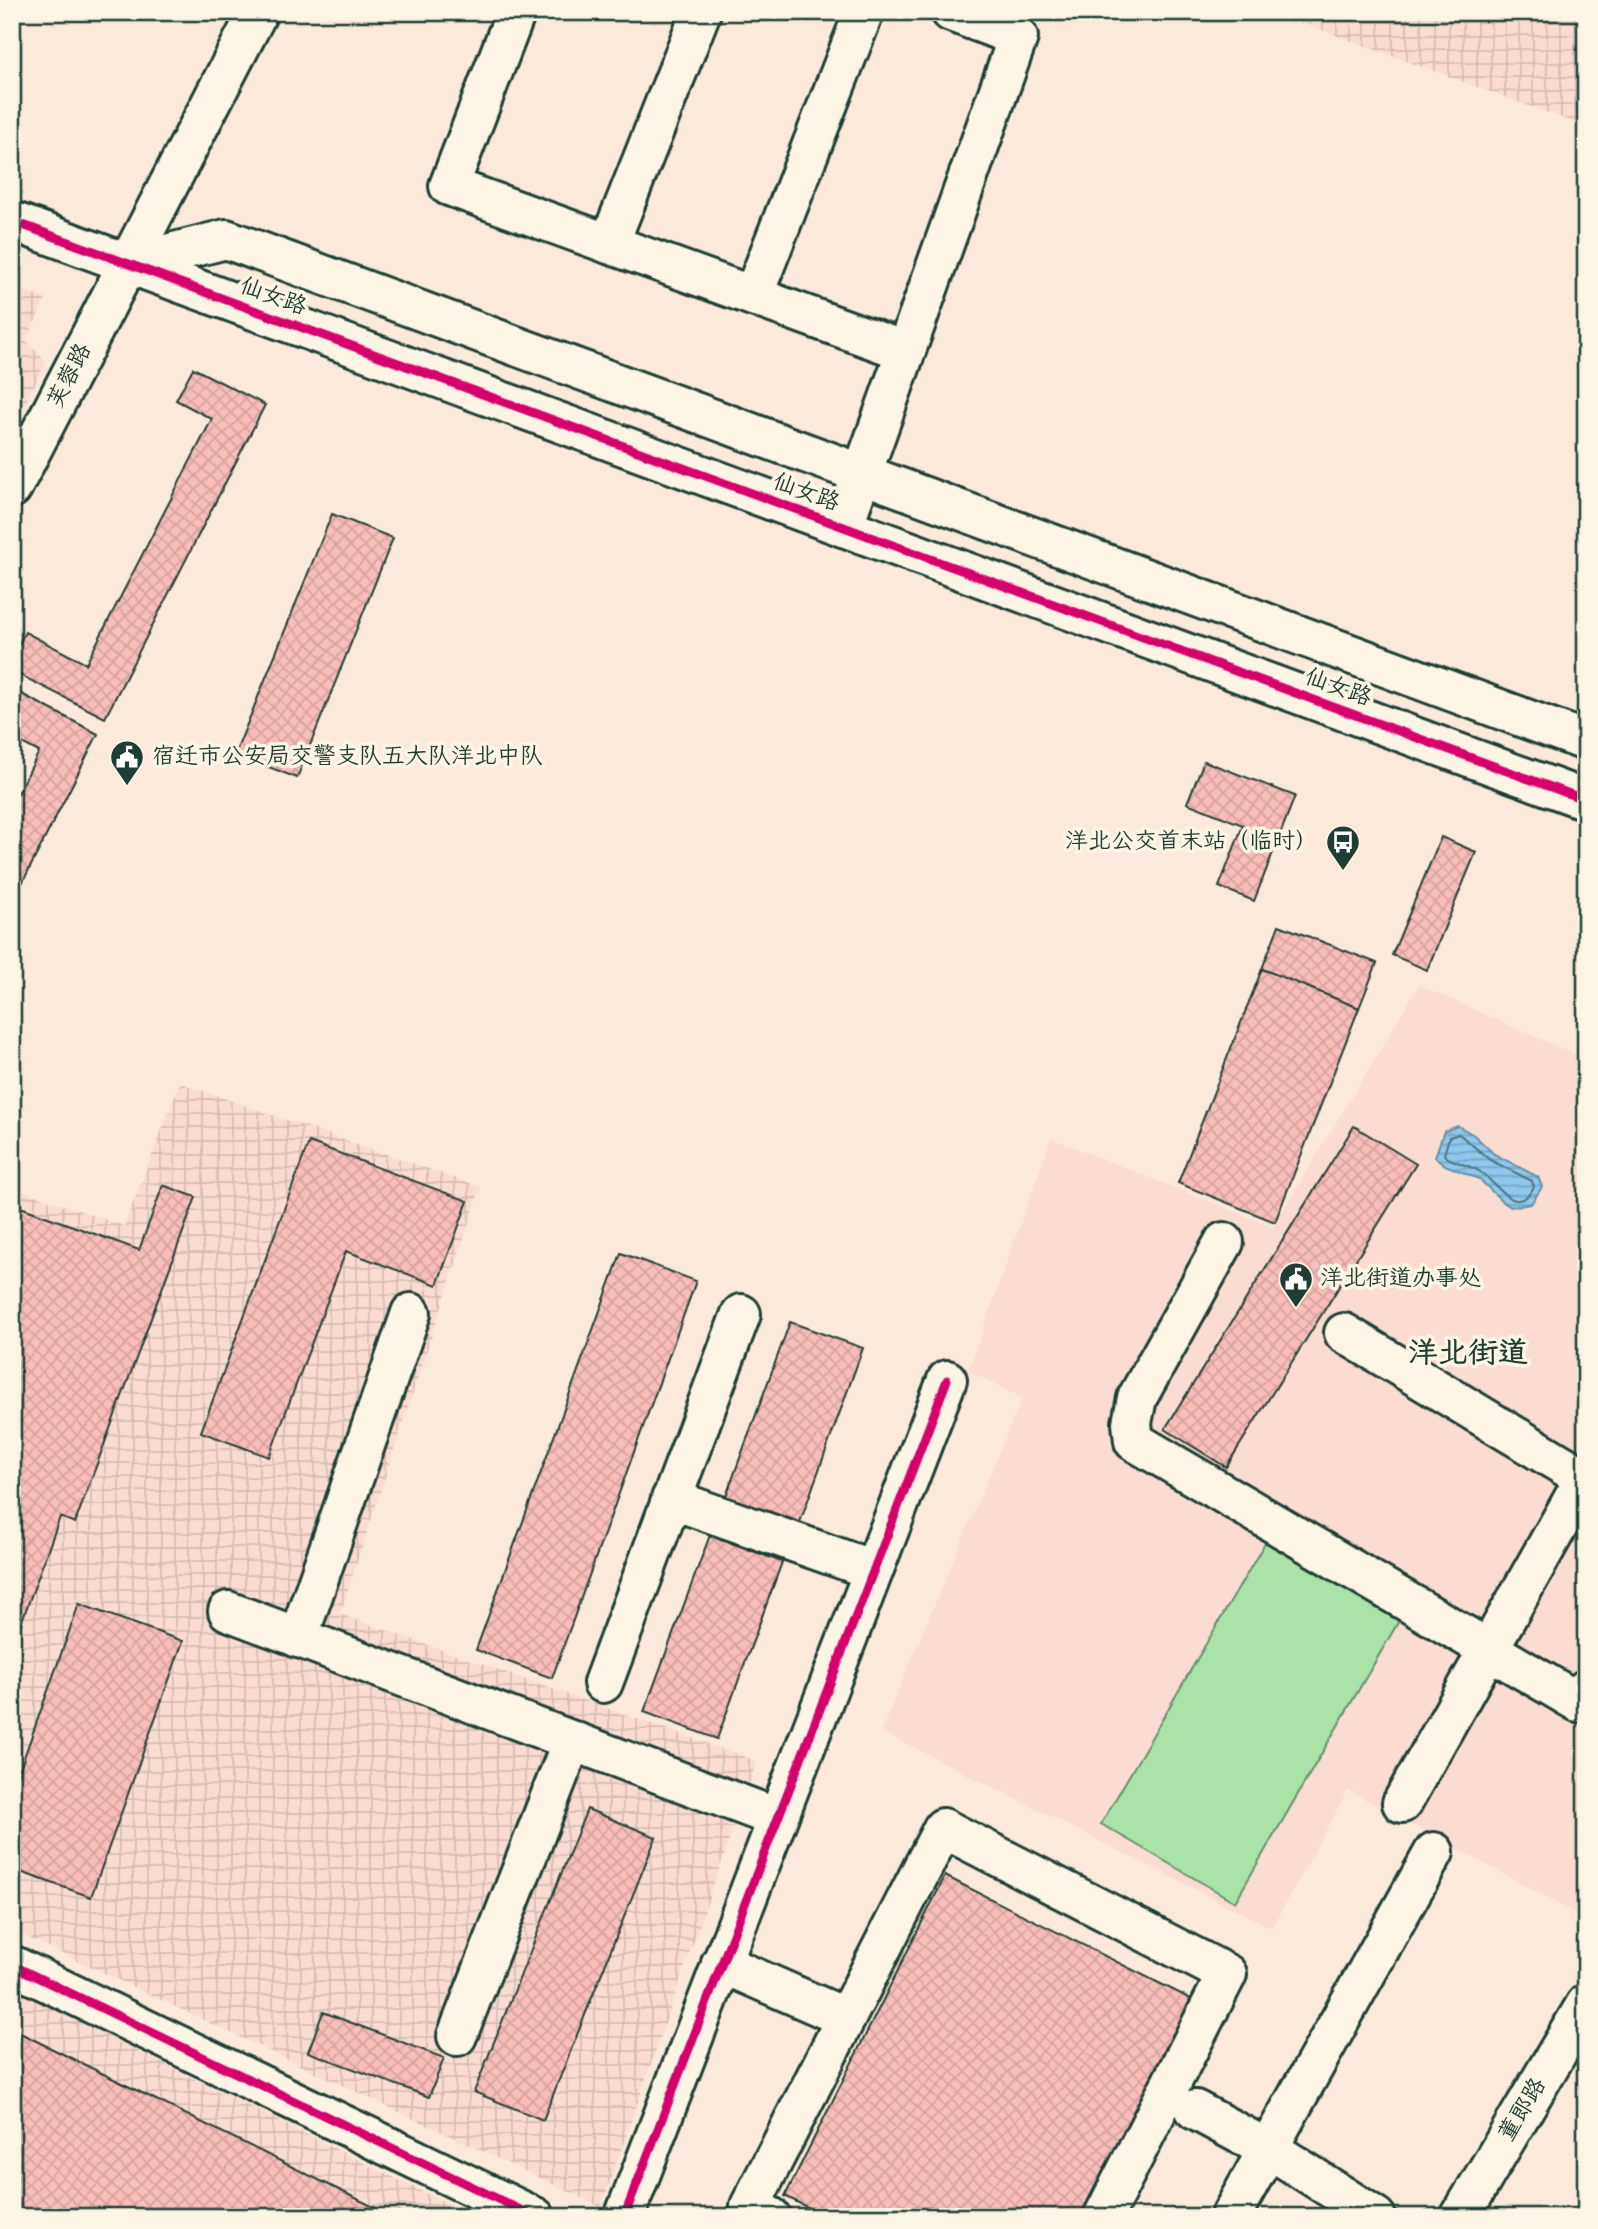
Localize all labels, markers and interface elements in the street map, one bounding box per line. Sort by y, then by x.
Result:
street label: 仙女路 [235,271,311,323]
street label: 芙蓉路 [41,338,99,414]
street label: 仙女路 [768,467,844,519]
street label: 仙女路 [1300,662,1376,714]
public building icon: 宿迁市公安局交警支队五大队洋北中队 [108,738,146,787]
place label: 宿迁市公安局交警支队五大队洋北中队 [152,742,543,772]
bus stop icon: 洋北公交首末站（临时） [1324,823,1362,872]
place label: 洋北公交首末站（临时） [1065,827,1318,857]
public building icon: 洋北街道办事处 [1277,1260,1315,1309]
place label: 洋北街道办事处 [1320,1264,1481,1294]
district label: 洋北街道 [1408,1334,1528,1373]
street label: 董郎路 [1492,2073,1554,2147]

